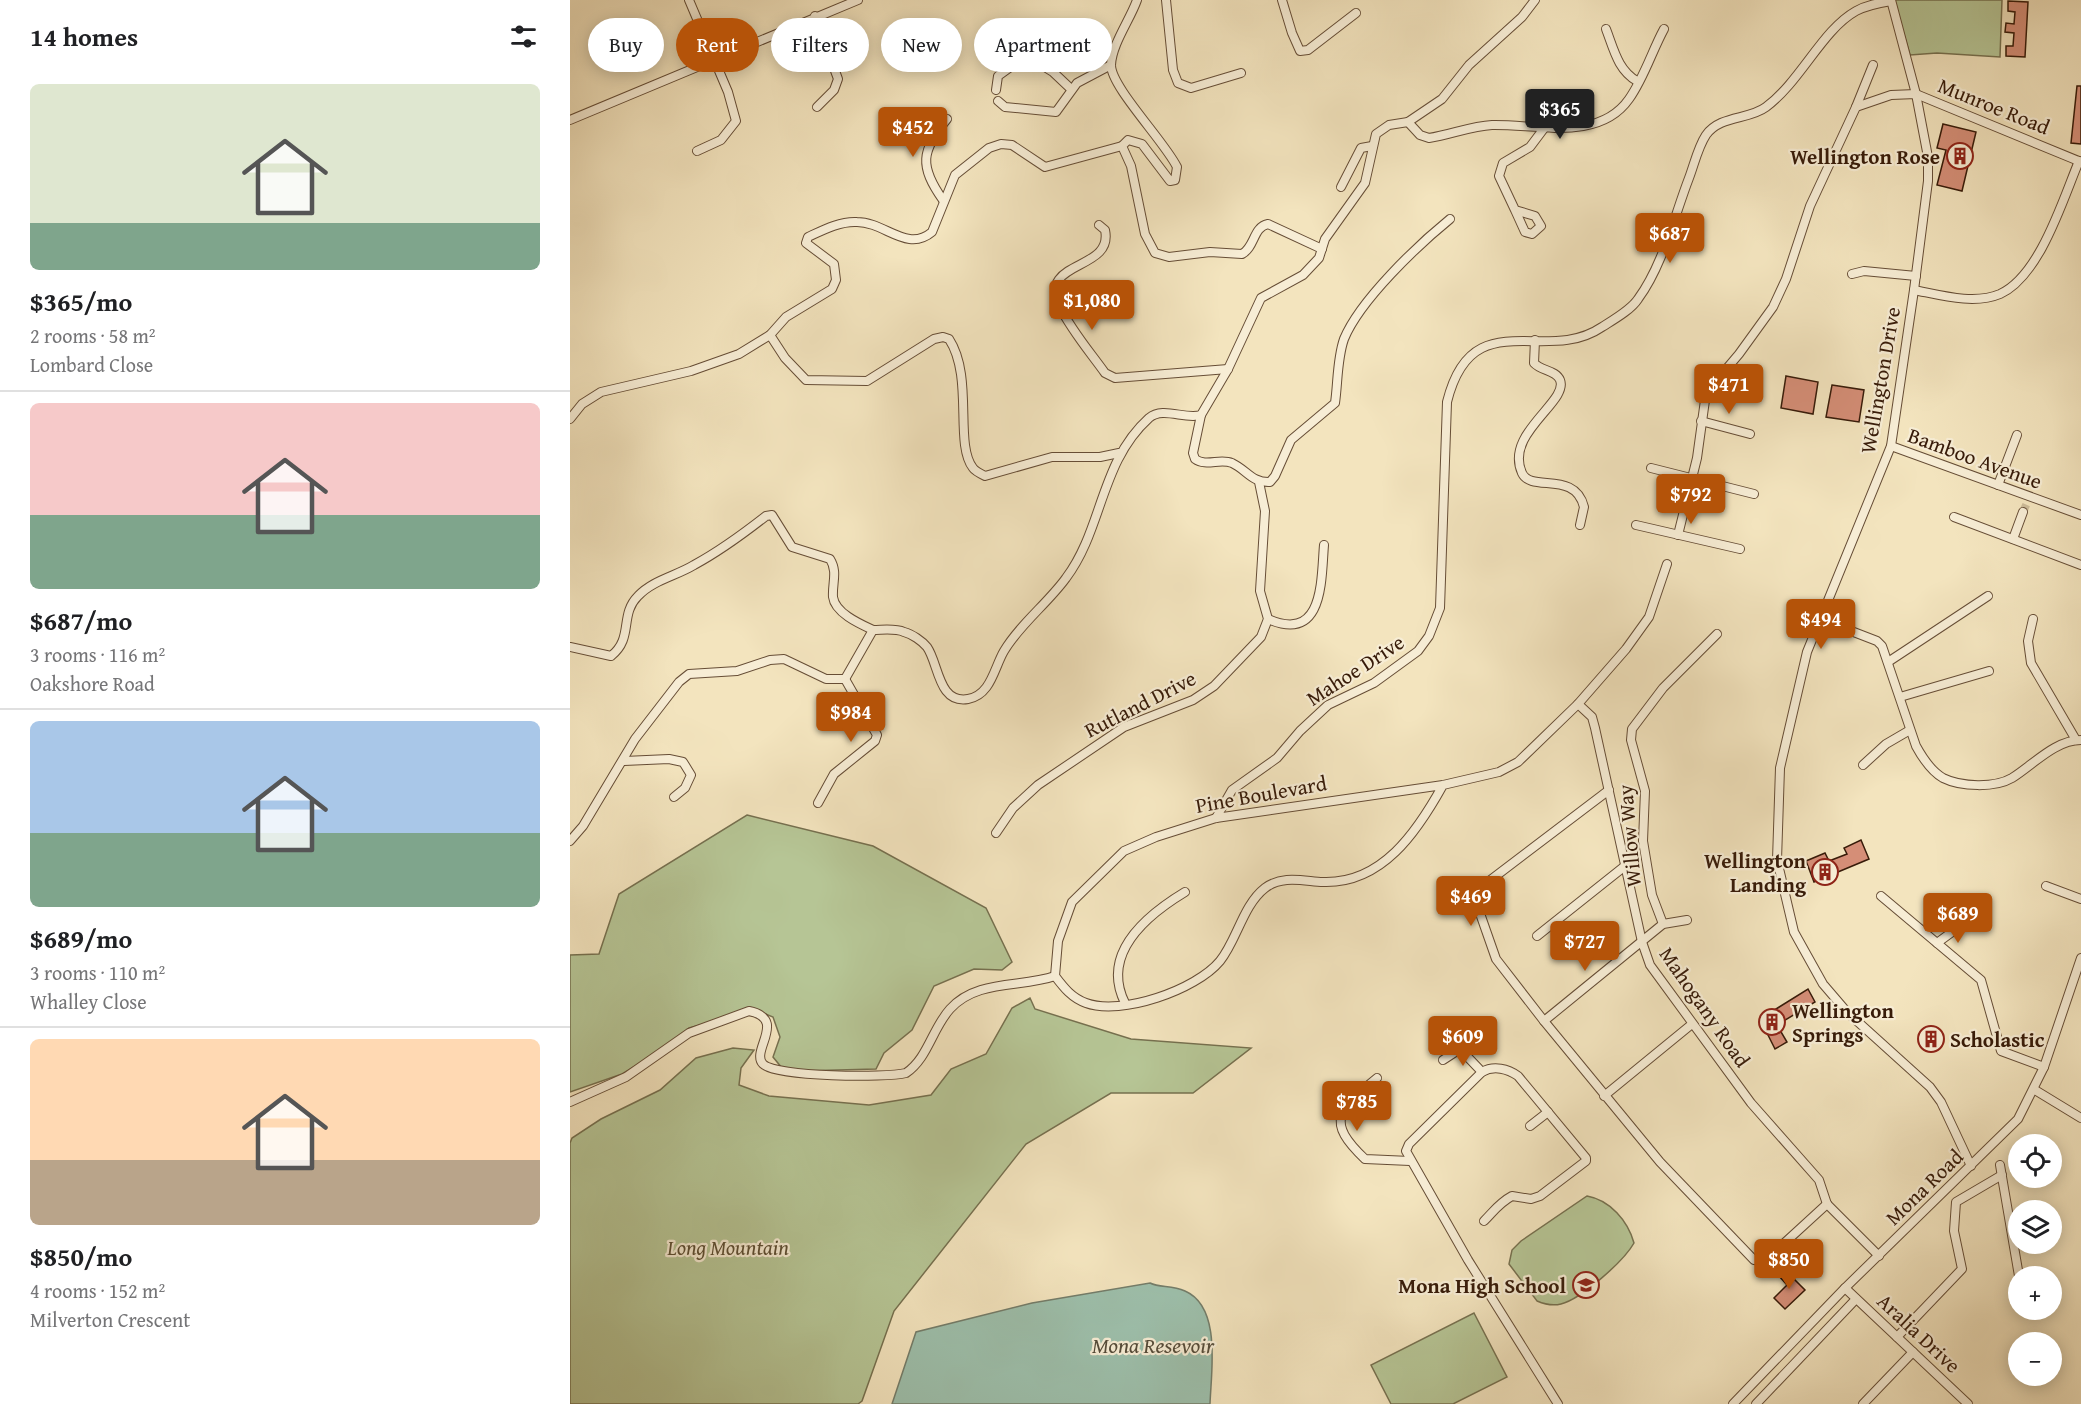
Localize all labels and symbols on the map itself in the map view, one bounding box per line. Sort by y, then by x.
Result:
street label: Munroe Road [1934,70,2055,143]
pin: $365 [1524,89,1596,140]
pin: $452 [877,107,949,158]
place label: Wellington Rose [1790,141,1940,172]
building icon: Wellington Rose [1945,141,1975,171]
pin: $687 [1634,213,1706,264]
pin: $1,080 [1043,280,1141,331]
street label: Wellington Drive [1852,304,1908,456]
pin: $471 [1693,364,1765,415]
street label: Bamboo Avenue [1904,419,2046,497]
pin: $792 [1655,474,1727,525]
pin: $494 [1785,599,1857,650]
street label: Mahoe Drive [1300,627,1410,713]
street label: Rutland Drive [1079,663,1201,745]
pin: $984 [815,692,887,743]
street label: Pine Boulevard [1193,767,1330,821]
street label: Willow Way [1609,783,1649,889]
place label: Wellington Landing [1704,845,1807,900]
building icon: Wellington Landing [1810,857,1840,887]
pin: $469 [1435,876,1507,927]
pin: $689 [1922,893,1994,944]
pin: $727 [1549,921,1621,972]
street label: Mahogany Road [1652,940,1759,1074]
place label: Wellington Springs [1792,995,1894,1050]
building icon: Wellington Springs [1757,1007,1787,1037]
pin: $609 [1427,1016,1499,1067]
building icon: Scholastic [1916,1024,1946,1054]
place label: Scholastic [1950,1024,2045,1055]
pin: $785 [1321,1081,1393,1132]
street label: Mona Road [1878,1141,1971,1232]
park label: Long Mountain [666,1232,789,1263]
pin: $850 [1753,1239,1825,1290]
place label: Mona High School [1398,1270,1566,1301]
school or university icon: Mona High School [1571,1270,1601,1300]
street label: Aralia Drive [1870,1286,1968,1380]
water label: Mona Resevoir [1092,1329,1215,1361]

